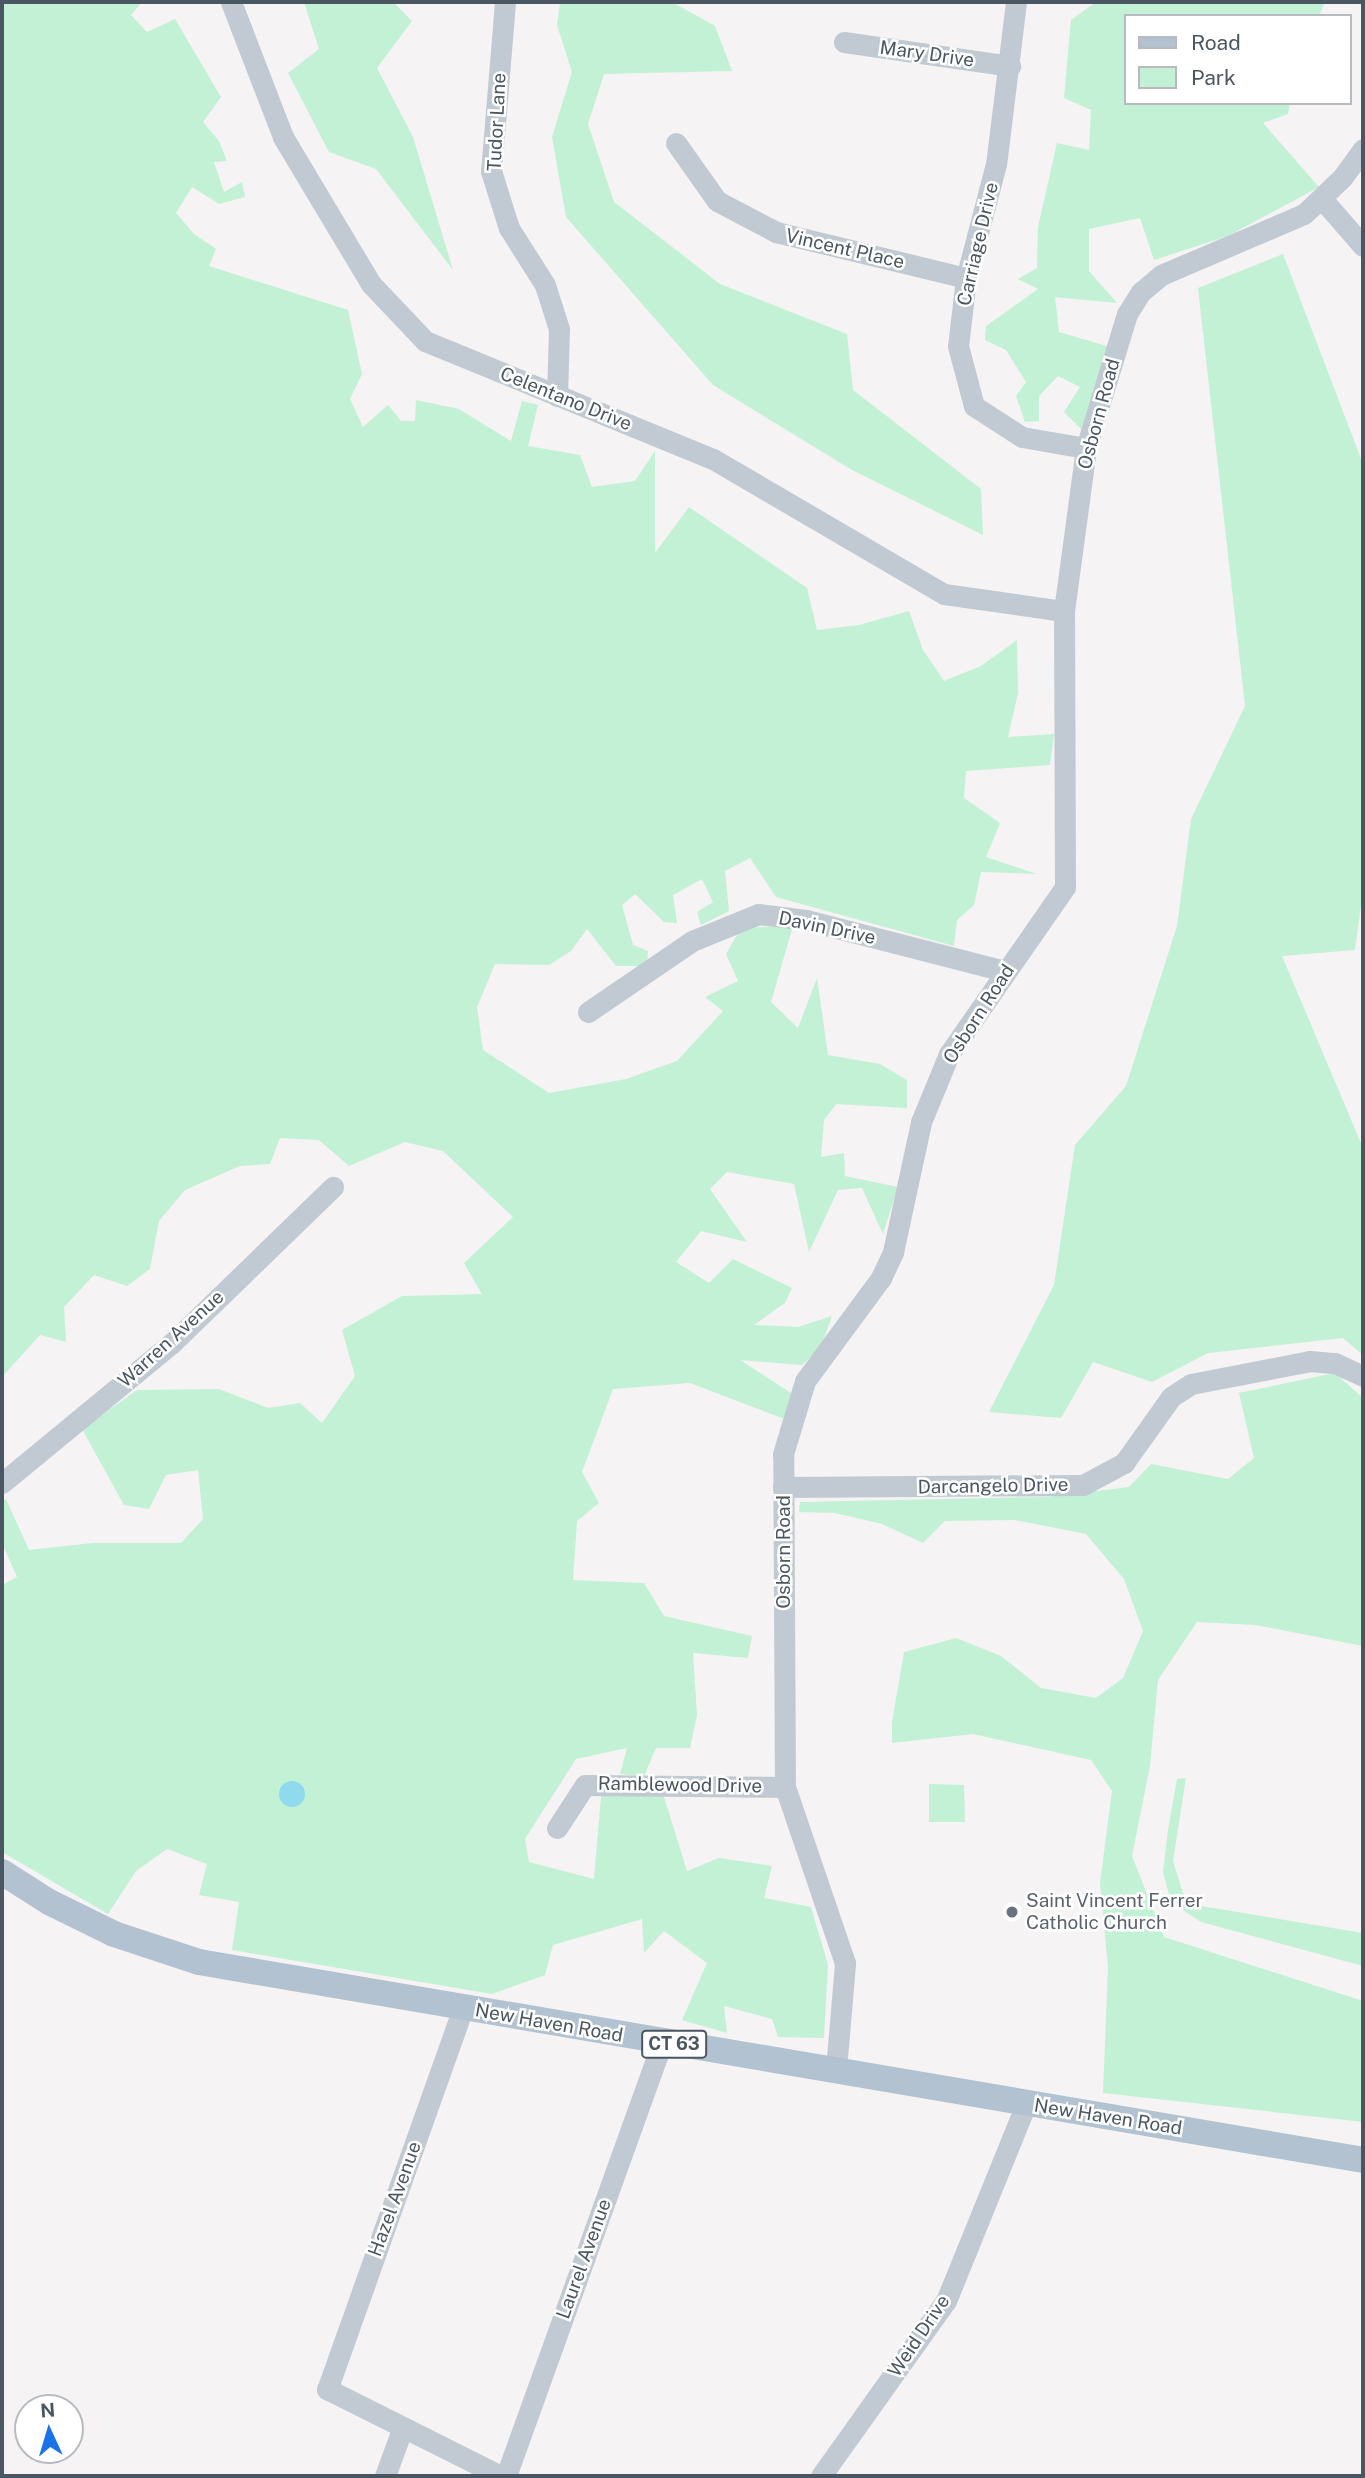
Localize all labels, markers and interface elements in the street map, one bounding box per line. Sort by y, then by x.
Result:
legend [1124,14,1351,105]
text: Road [1191,30,1241,55]
street label: Mary Drive [878,36,976,72]
text: Park [1191,65,1236,90]
street label: Tudor Lane [483,72,511,172]
street label: Carriage Drive [953,180,1003,308]
street label: Vincent Place [783,224,907,274]
street label: Osborn Road [1073,356,1125,472]
street label: Celentano Drive [497,362,635,436]
street label: Davin Drive [776,907,878,949]
street label: Osborn Road [939,960,1019,1068]
street label: Warren Avenue [114,1286,228,1392]
street label: Darcangelo Drive [917,1473,1069,1499]
street label: Osborn Road [773,1495,795,1609]
street label: Ramblewood Drive [598,1772,762,1798]
place label: Saint Vincent Ferrer Catholic Church [1026,1890,1203,1934]
marker: Saint Vincent Ferrer Catholic Church [1004,1904,1020,1920]
street label: New Haven Road [473,1999,625,2047]
road number: CT 63 [641,2030,707,2058]
street label: New Haven Road [1032,2094,1184,2140]
street label: Hazel Avenue [364,2139,426,2259]
street label: Laurel Avenue [552,2196,616,2322]
street label: Weid Drive [883,2291,955,2381]
north arrow [14,2394,84,2464]
text: N [39,2399,56,2422]

